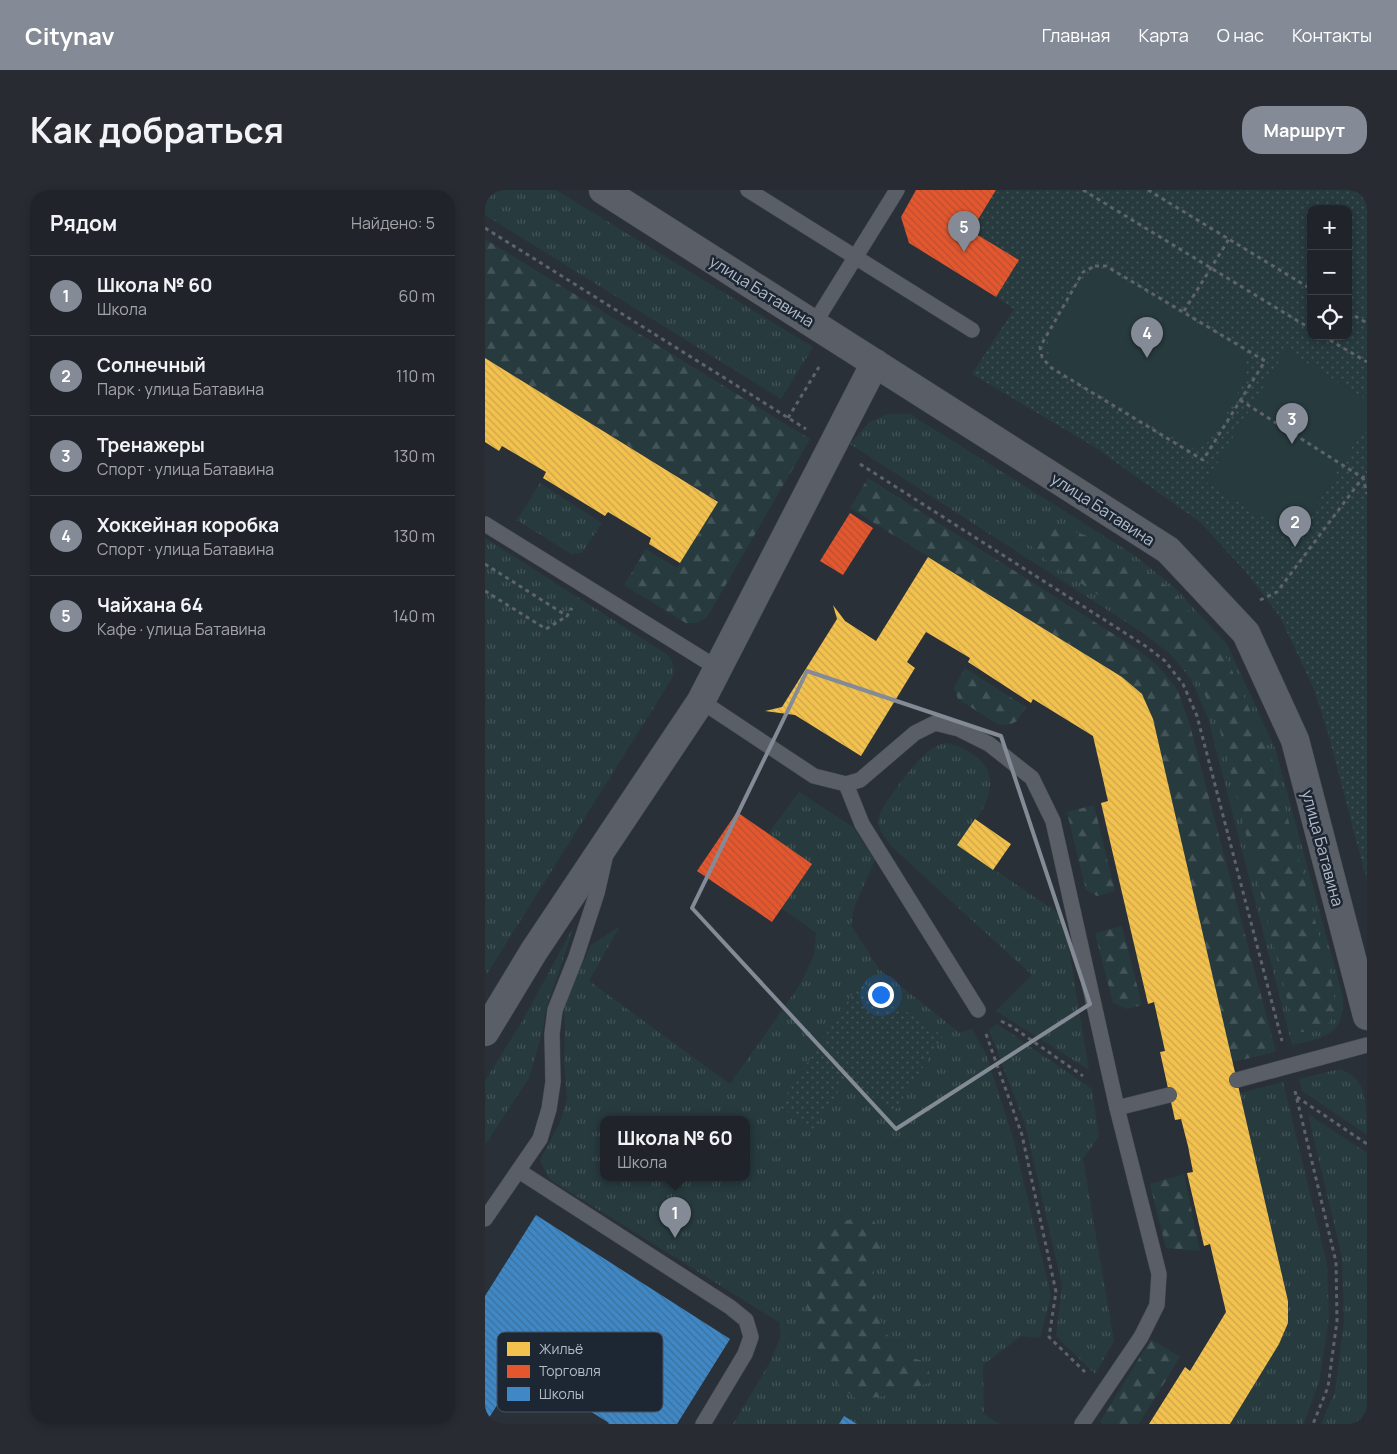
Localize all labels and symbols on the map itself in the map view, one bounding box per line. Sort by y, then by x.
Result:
pin: 5 [948,211,980,252]
street label: улица Батавина [705,250,819,332]
pin: 4 [1131,317,1163,358]
pin: 3 [1276,403,1308,444]
street label: улица Батавина [1047,467,1159,551]
pin: 2 [1279,506,1311,547]
street label: улица Батавина [1297,787,1349,909]
your location [868,982,894,1008]
pin: 1 [659,1197,691,1238]
legend [497,1332,663,1412]
text: Жильё [539,1339,583,1358]
text: Торговля [539,1361,601,1380]
text: Школы [539,1384,584,1403]

